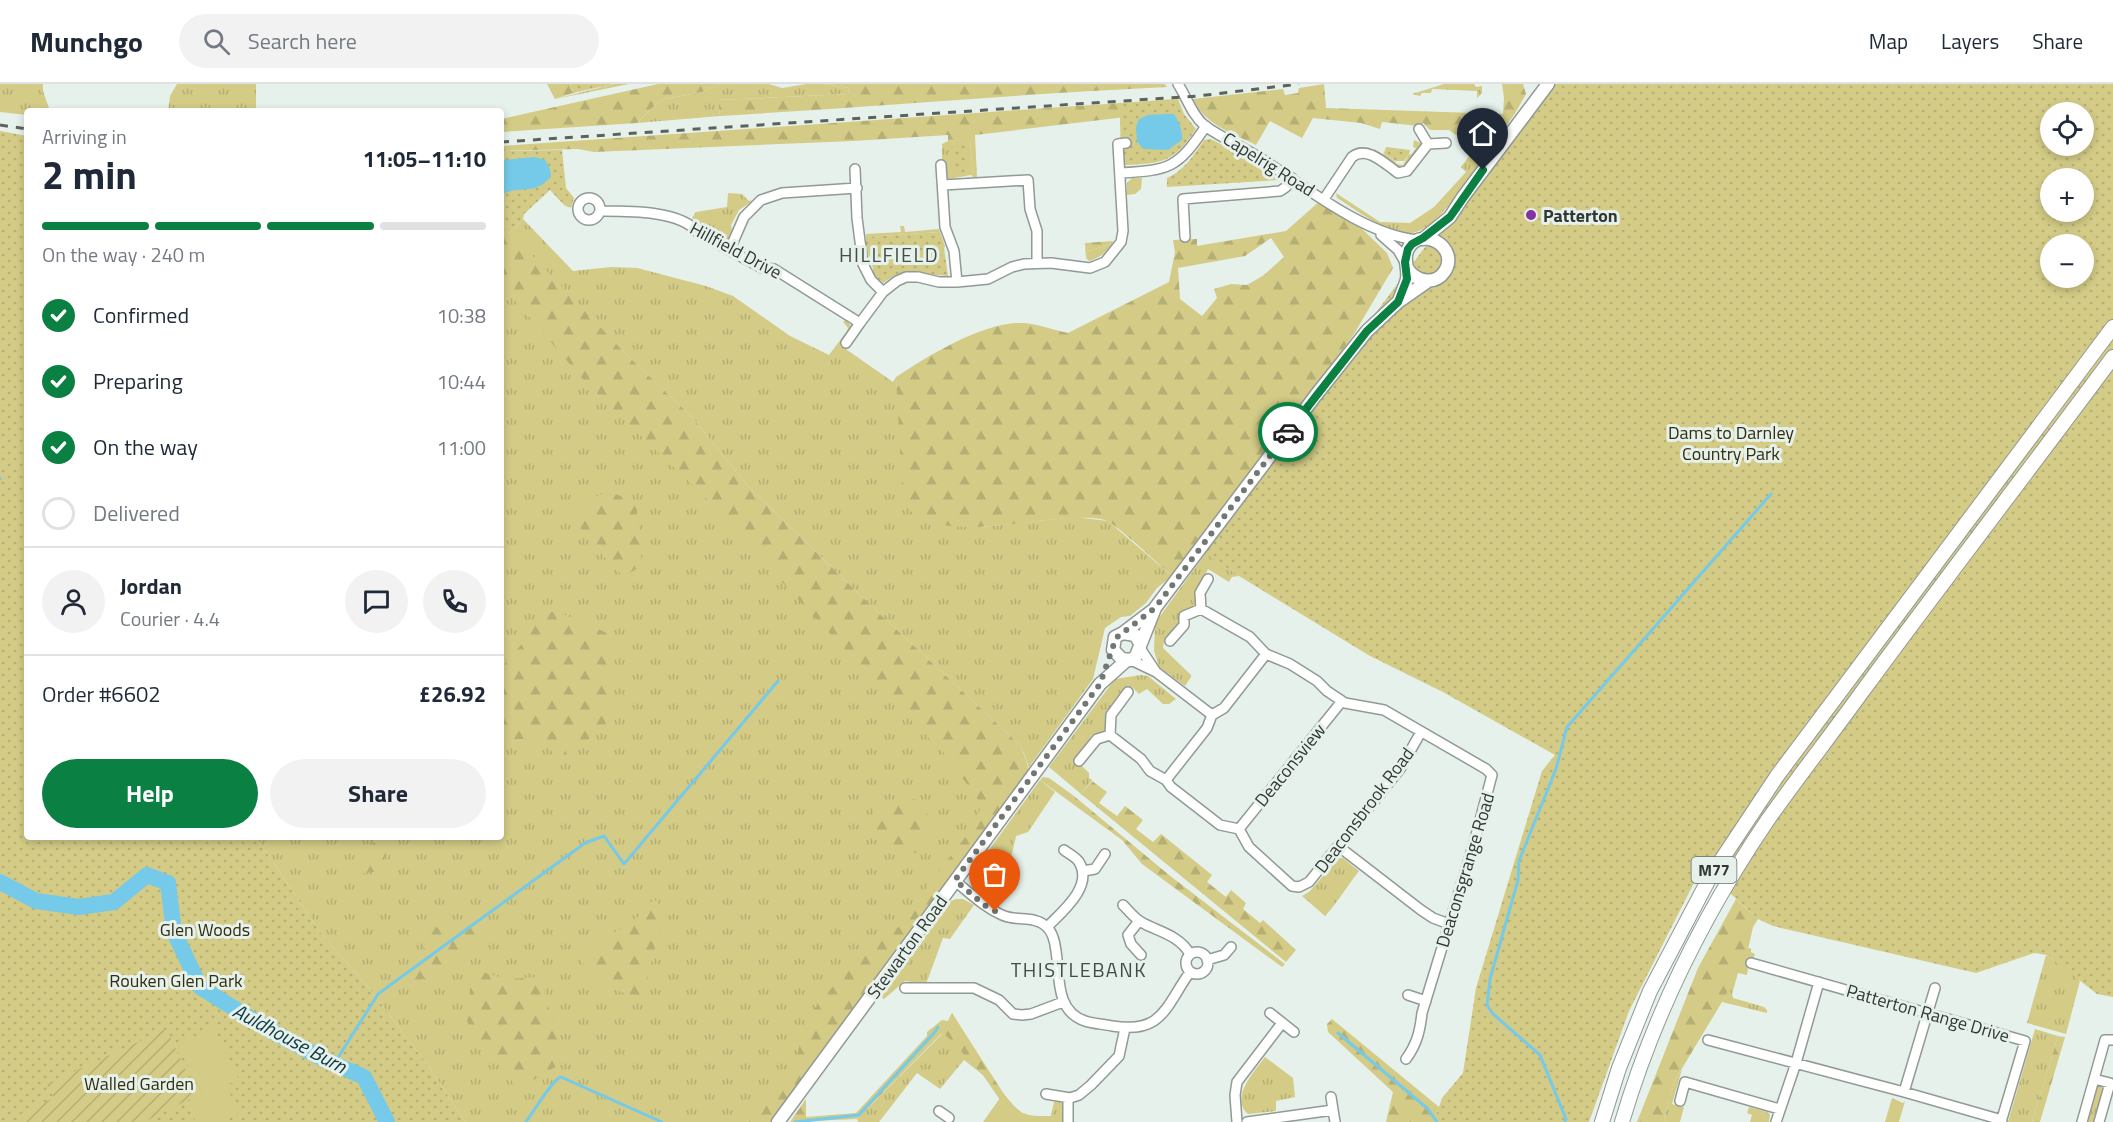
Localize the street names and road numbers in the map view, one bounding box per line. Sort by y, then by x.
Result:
street label: Capelrig Road [1218,125,1320,203]
street label: Hillfield Drive [685,215,787,285]
street label: Deaconsview [1248,717,1332,812]
street label: Deaconsbrook Road [1308,742,1420,878]
street label: Deaconsgrange Road [1429,789,1501,951]
road number: M77 [1692,857,1736,883]
street label: Stewarton Road [860,890,954,1004]
street label: Patterton Range Drive [1843,977,2013,1049]

